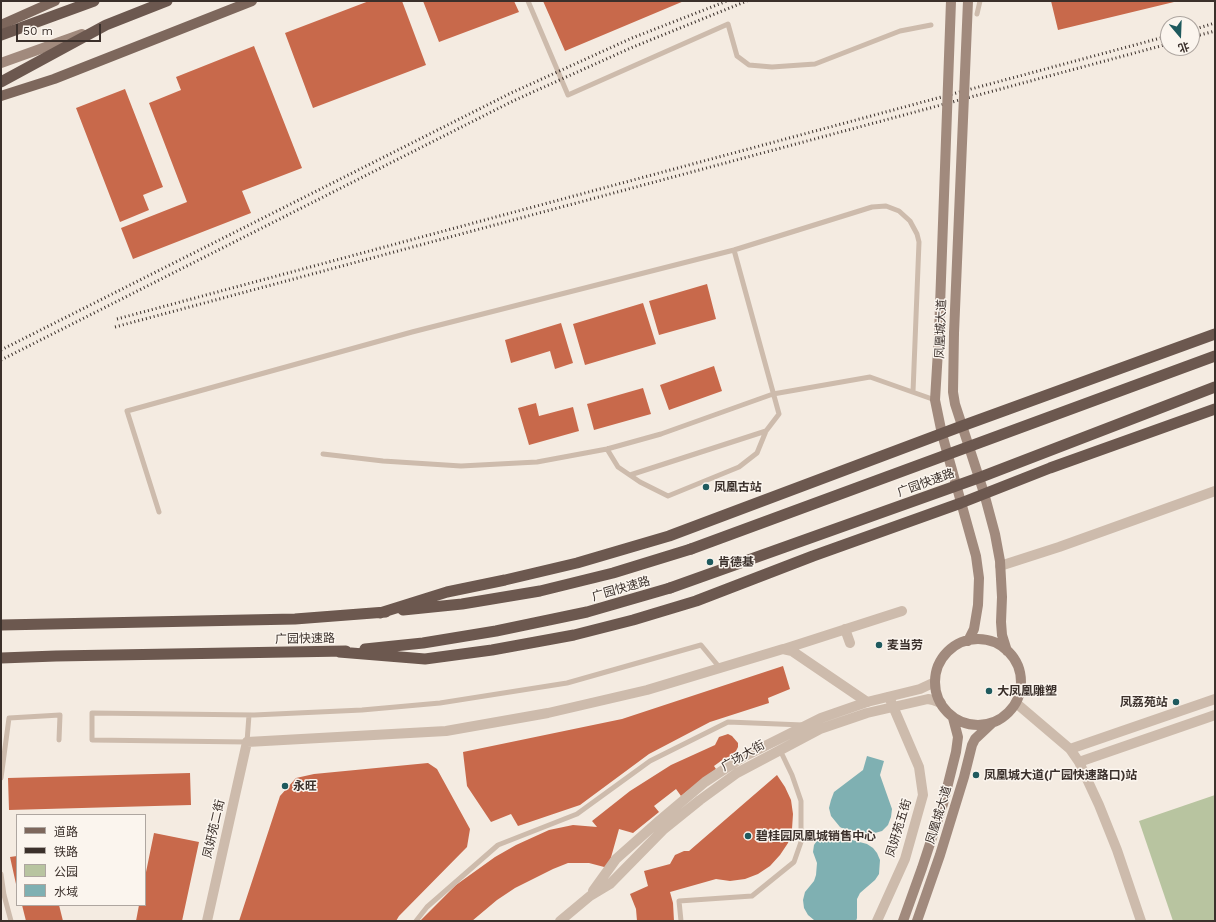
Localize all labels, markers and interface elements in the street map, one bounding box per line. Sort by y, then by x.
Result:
scale bar [18,16,103,42]
north arrow [1160,16,1200,56]
text: 50 m [23,24,53,38]
text: 北 [1176,39,1191,55]
street label: 凤凰城大道 [933,299,949,359]
street label: 广园快速路 [895,466,957,500]
place label: 凤凰古站 [714,480,762,494]
marker: 凤凰古站 [701,482,711,492]
place label: 肯德基 [718,555,754,569]
marker: 肯德基 [705,557,715,567]
street label: 广园快速路 [590,574,652,604]
street label: 广园快速路 [275,631,335,647]
place label: 麦当劳 [887,638,923,652]
marker: 麦当劳 [874,640,884,650]
place label: 大凤凰雕塑 [997,684,1057,698]
marker: 大凤凰雕塑 [984,686,994,696]
place label: 凤荔苑站 [1120,695,1168,709]
marker: 凤荔苑站 [1171,697,1181,707]
street label: 广场大街 [719,738,767,774]
place label: 凤凰城大道(广园快速路口)站 [984,768,1137,782]
marker: 凤凰城大道(广园快速路口)站 [971,770,981,780]
place label: 永旺 [293,779,317,793]
marker: 永旺 [280,781,290,791]
street label: 凤凰城大道 [923,784,955,846]
street label: 凤妍苑五街 [883,797,915,859]
street label: 凤妍苑二街 [200,798,228,860]
legend [16,814,146,906]
text: 道路 [54,825,78,839]
place label: 碧桂园凤凰城销售中心 [756,829,876,843]
marker: 碧桂园凤凰城销售中心 [743,831,753,841]
text: 铁路 [54,845,78,859]
text: 公园 [54,865,78,879]
text: 水域 [54,885,78,899]

